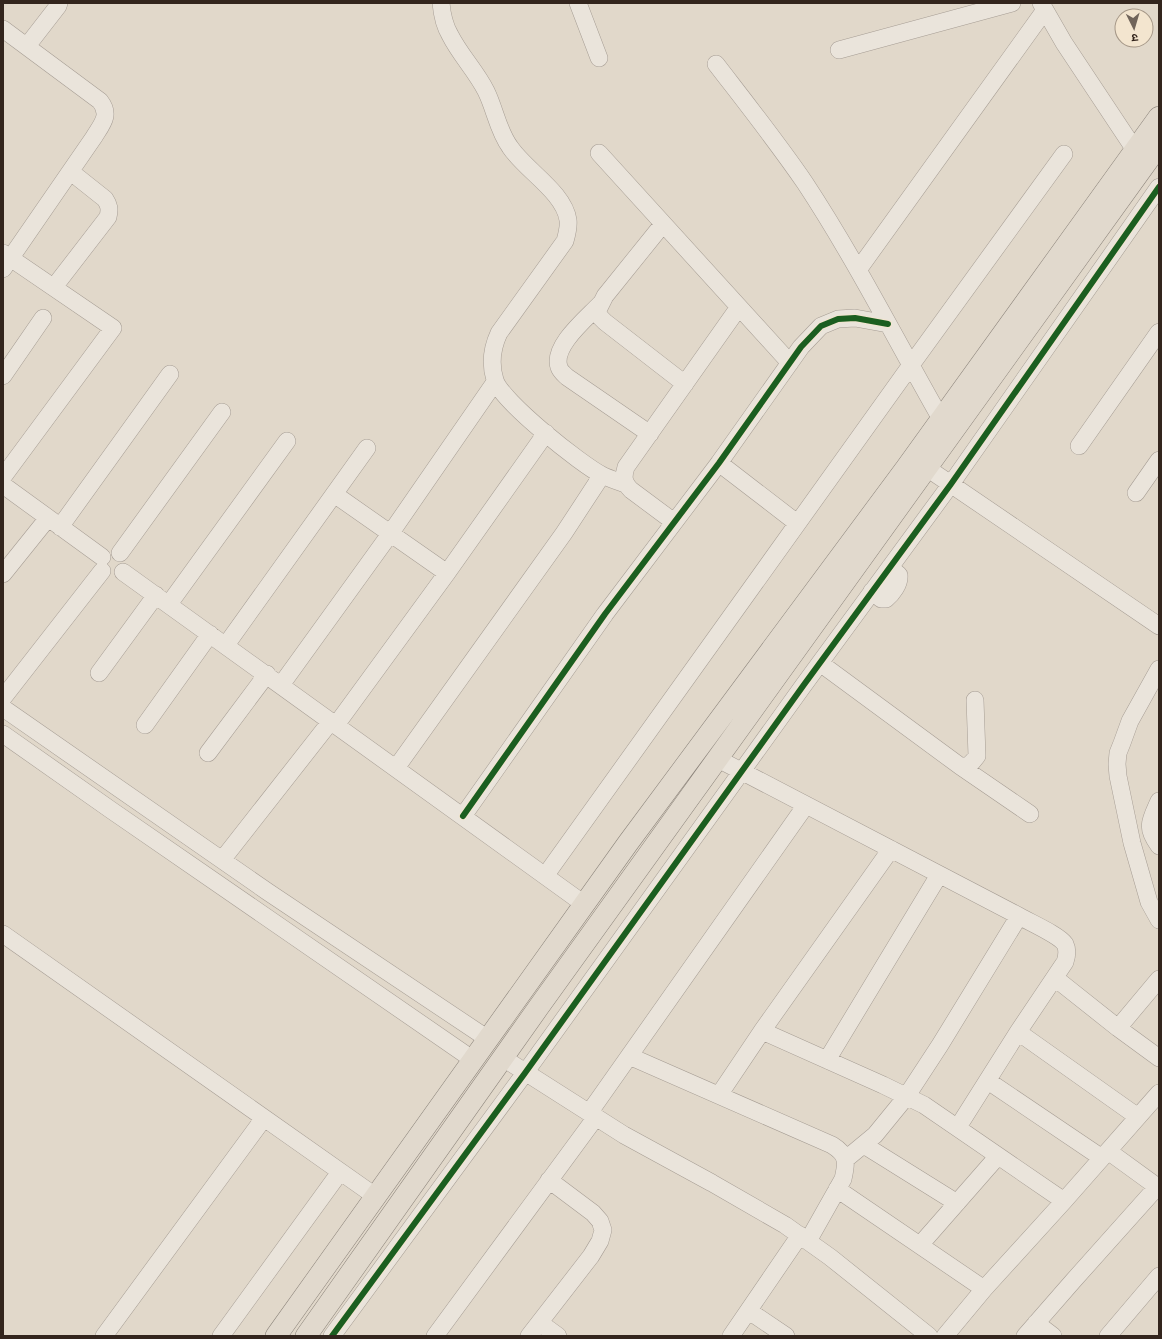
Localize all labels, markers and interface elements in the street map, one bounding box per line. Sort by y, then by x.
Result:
north arrow [1114,8,1154,48]
text: उ [1130,31,1139,45]

